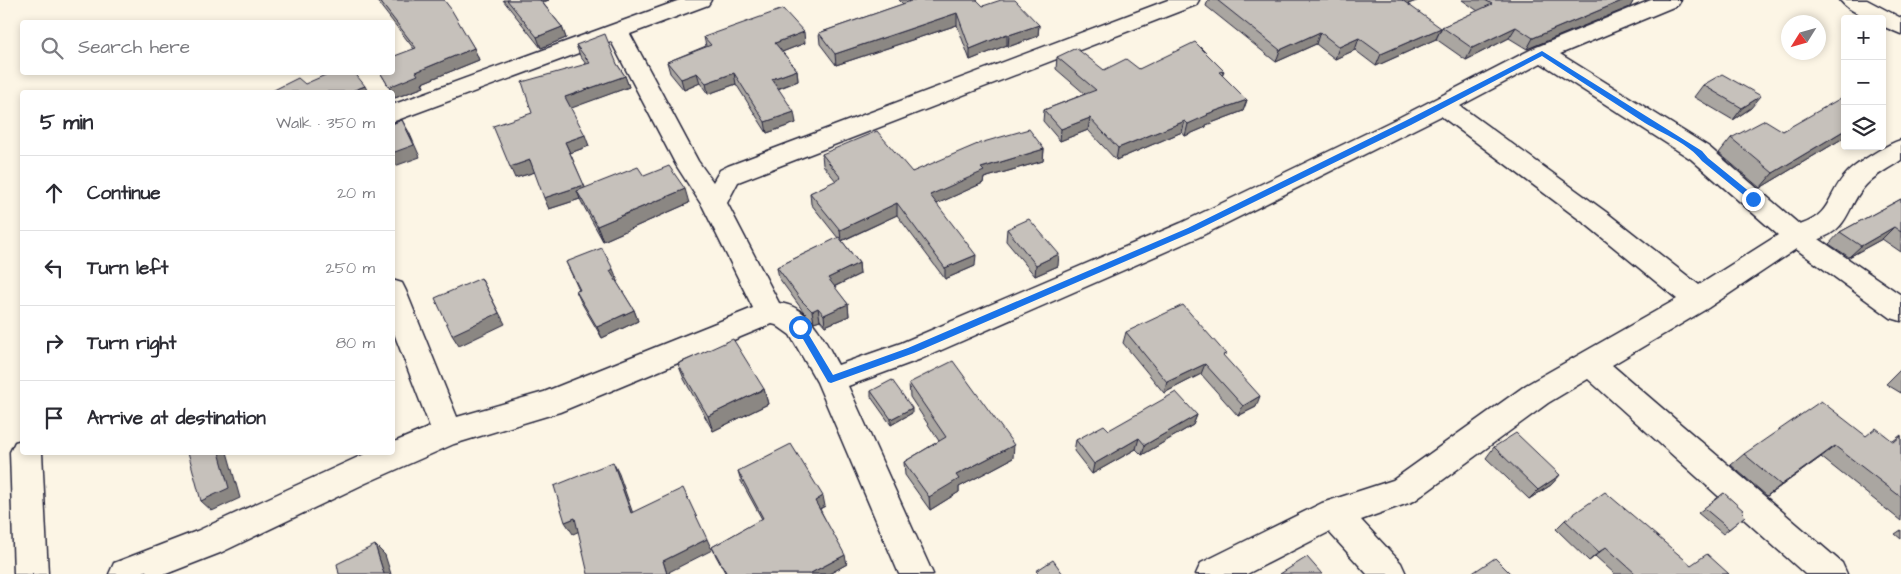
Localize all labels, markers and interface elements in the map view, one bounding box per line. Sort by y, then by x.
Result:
north arrow [1781,15,1826,60]
map controls [1841,15,1886,150]
button: + [1841,15,1886,60]
search box [20,20,395,75]
icon: search [38,34,66,62]
text: Search here [78,34,190,61]
button: − [1841,60,1886,105]
button: layers [1841,105,1886,150]
text: 5 min [40,108,93,137]
text: Walk · 350 m [276,112,375,134]
icon: ahead [40,179,68,207]
text: Continue [87,180,161,207]
text: 20 m [337,182,375,204]
route end [1742,188,1765,211]
icon: left [40,254,68,282]
text: Turn left [87,255,168,282]
text: 250 m [326,257,375,279]
route start [789,316,812,339]
icon: right [40,329,68,357]
text: Turn right [87,330,176,357]
text: 80 m [336,332,375,354]
icon: arrive [40,404,68,432]
text: Arrive at destination [87,405,266,432]

